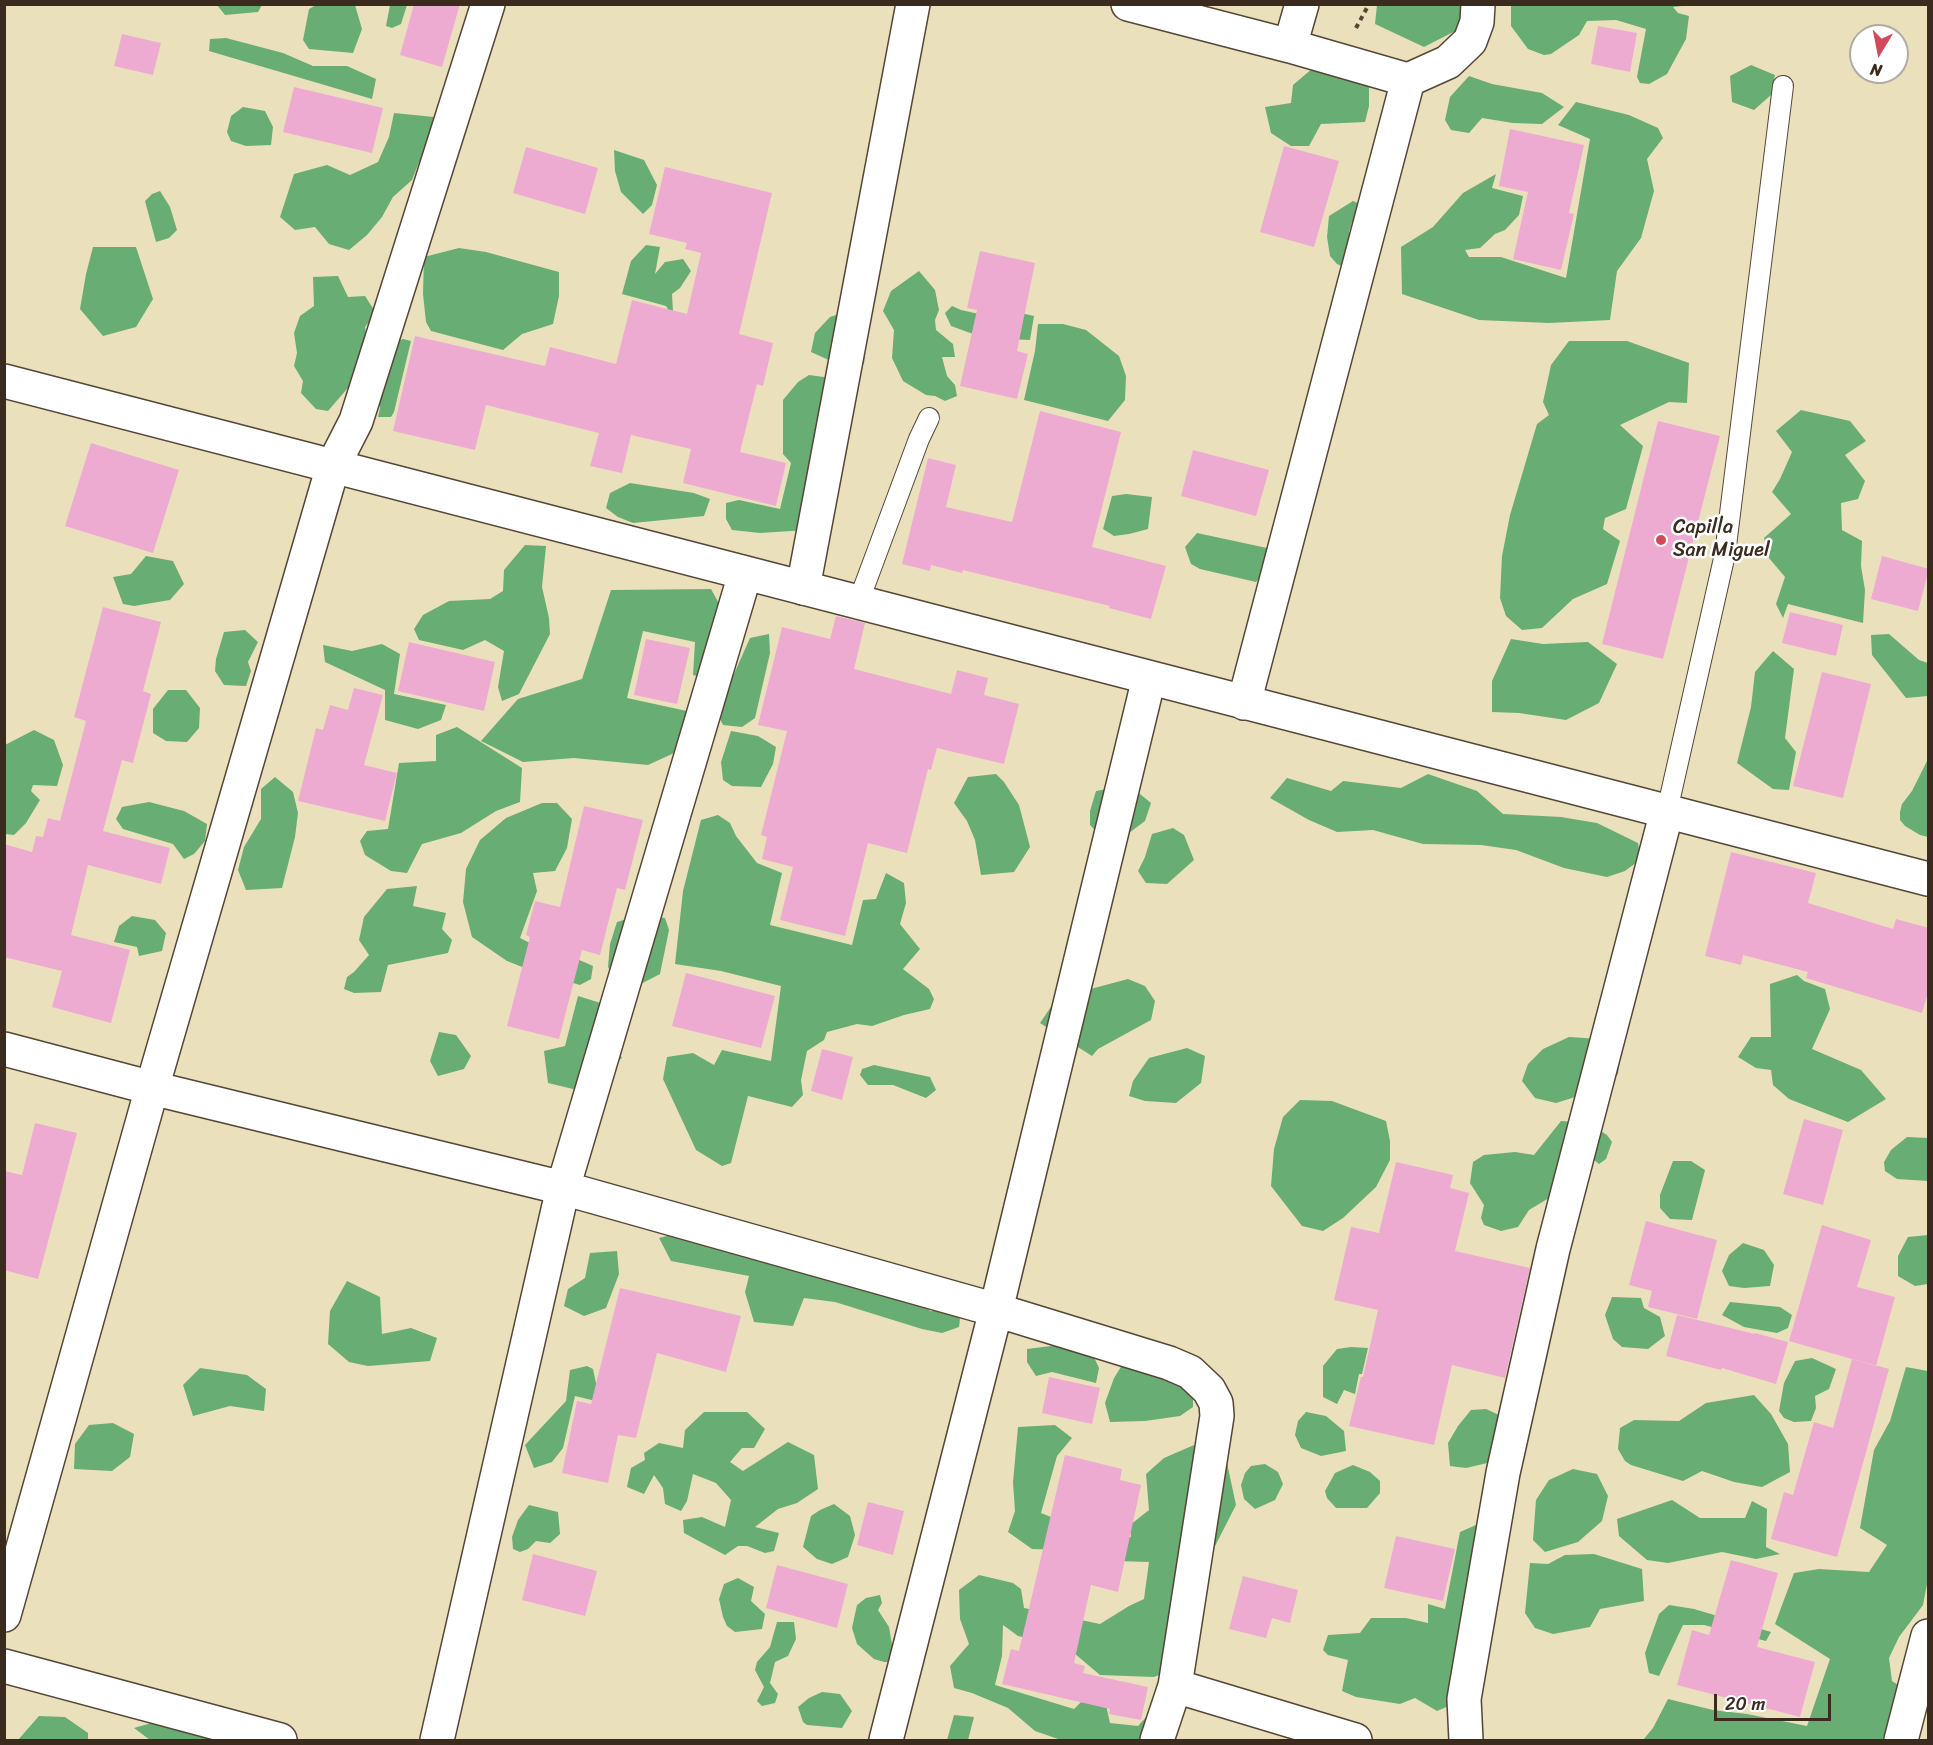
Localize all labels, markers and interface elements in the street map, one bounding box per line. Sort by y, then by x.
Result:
north arrow [1849,24,1909,84]
text: N [1868,55,1884,85]
place label: Capilla San Miguel [1673,516,1770,563]
marker: Capilla San Miguel [1654,533,1668,547]
scale bar [1717,1682,1834,1720]
text: 20 m [1725,1688,1765,1720]

